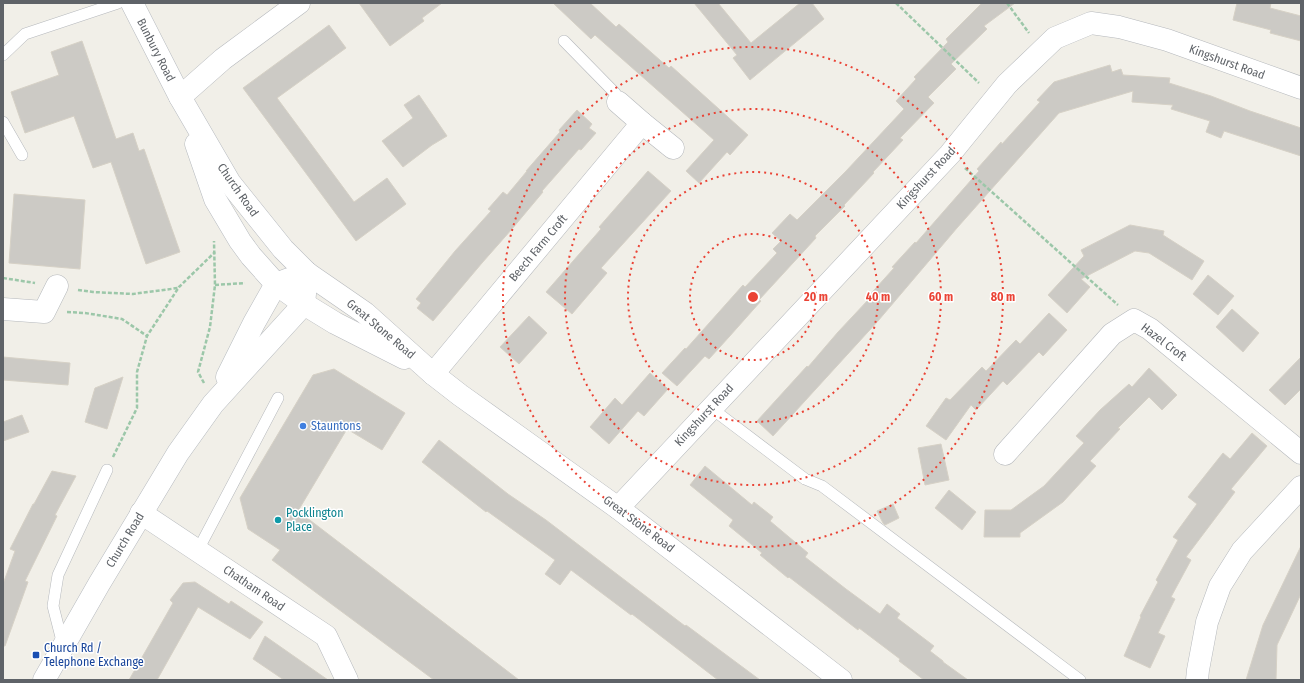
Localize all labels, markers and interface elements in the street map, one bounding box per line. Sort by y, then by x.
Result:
street label: Bunbury Road [134,16,178,84]
street label: Kingshurst Road [1187,42,1267,82]
street label: Kingshurst Road [894,144,958,212]
street label: Church Road [215,161,261,219]
street label: Beech Farm Croft [506,212,570,284]
centre of rings [746,290,760,304]
text: 20 m [803,290,828,304]
text: 40 m [866,290,890,304]
text: 60 m [929,290,953,304]
text: 80 m [991,290,1015,304]
street label: Great Stone Road [344,296,418,362]
street label: Hazel Croft [1138,320,1190,364]
street label: Kingshurst Road [672,381,736,449]
place label: Stauntons [311,419,361,433]
marker: Stauntons [298,421,308,431]
street label: Great Stone Road [601,493,677,555]
place label: Pocklington Place [286,506,344,534]
street label: Church Road [103,510,147,570]
marker: Pocklington Place [273,515,283,525]
street label: Chatham Road [221,562,287,614]
place label: Church Rd / Telephone Exchange [44,641,144,669]
marker: Church Rd / Telephone Exchange [31,650,41,660]

